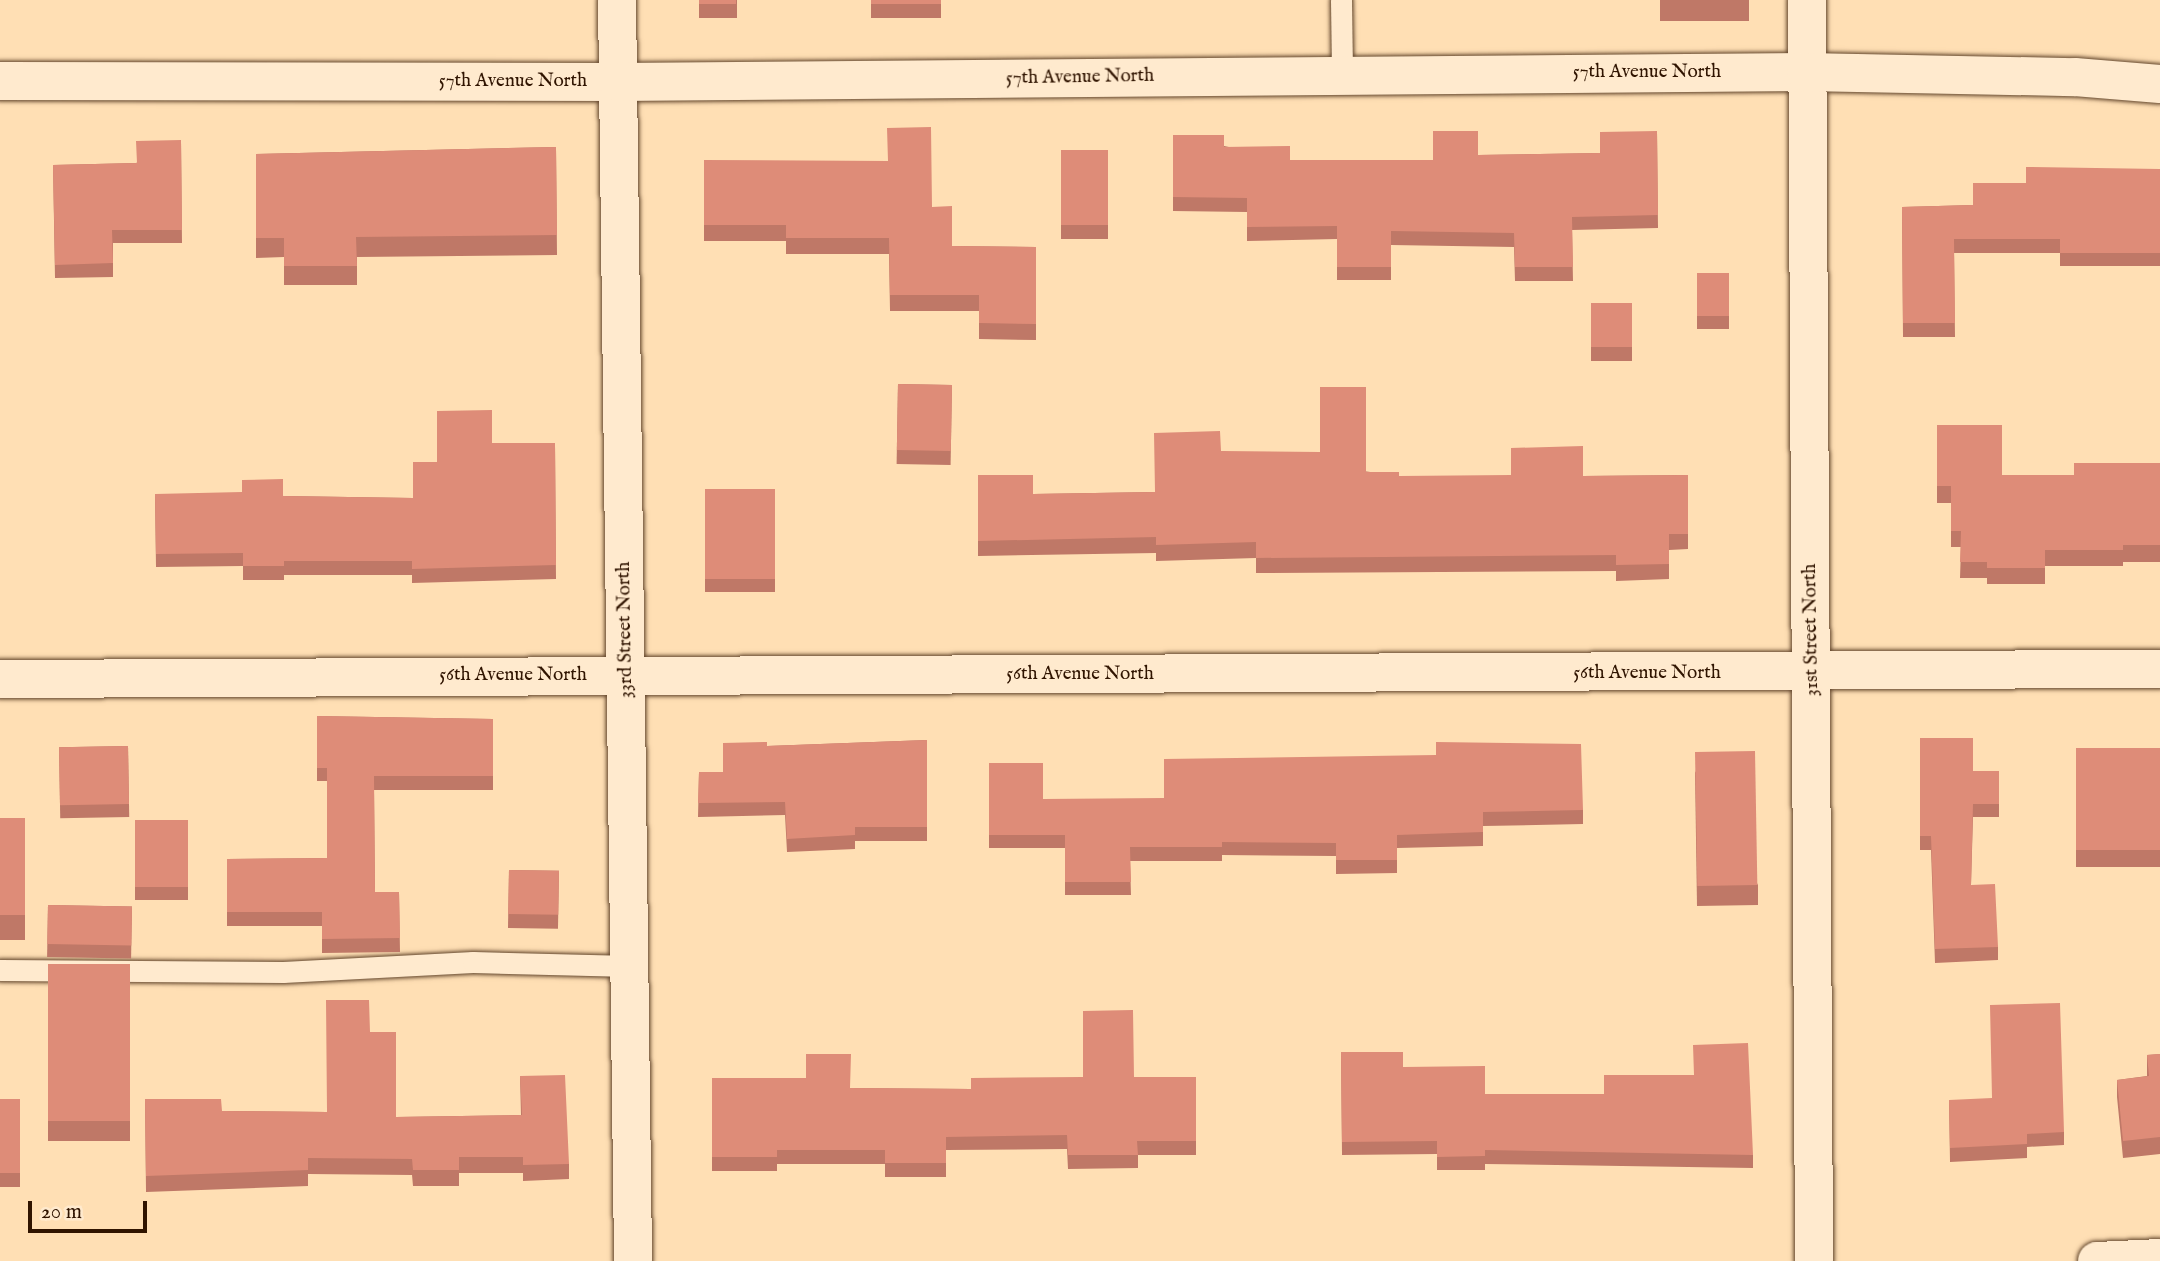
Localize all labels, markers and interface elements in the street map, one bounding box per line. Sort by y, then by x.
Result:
street label: 57th Avenue North [1573,62,1721,84]
street label: 57th Avenue North [1006,65,1154,91]
street label: 57th Avenue North [439,71,587,93]
street label: 33rd Street North [613,562,639,698]
street label: 31st Street North [1799,564,1825,696]
street label: 56th Avenue North [1573,663,1721,685]
street label: 56th Avenue North [1006,664,1154,686]
street label: 56th Avenue North [439,665,587,687]
scale bar [32,1188,150,1232]
text: 20 m [41,1199,82,1226]

